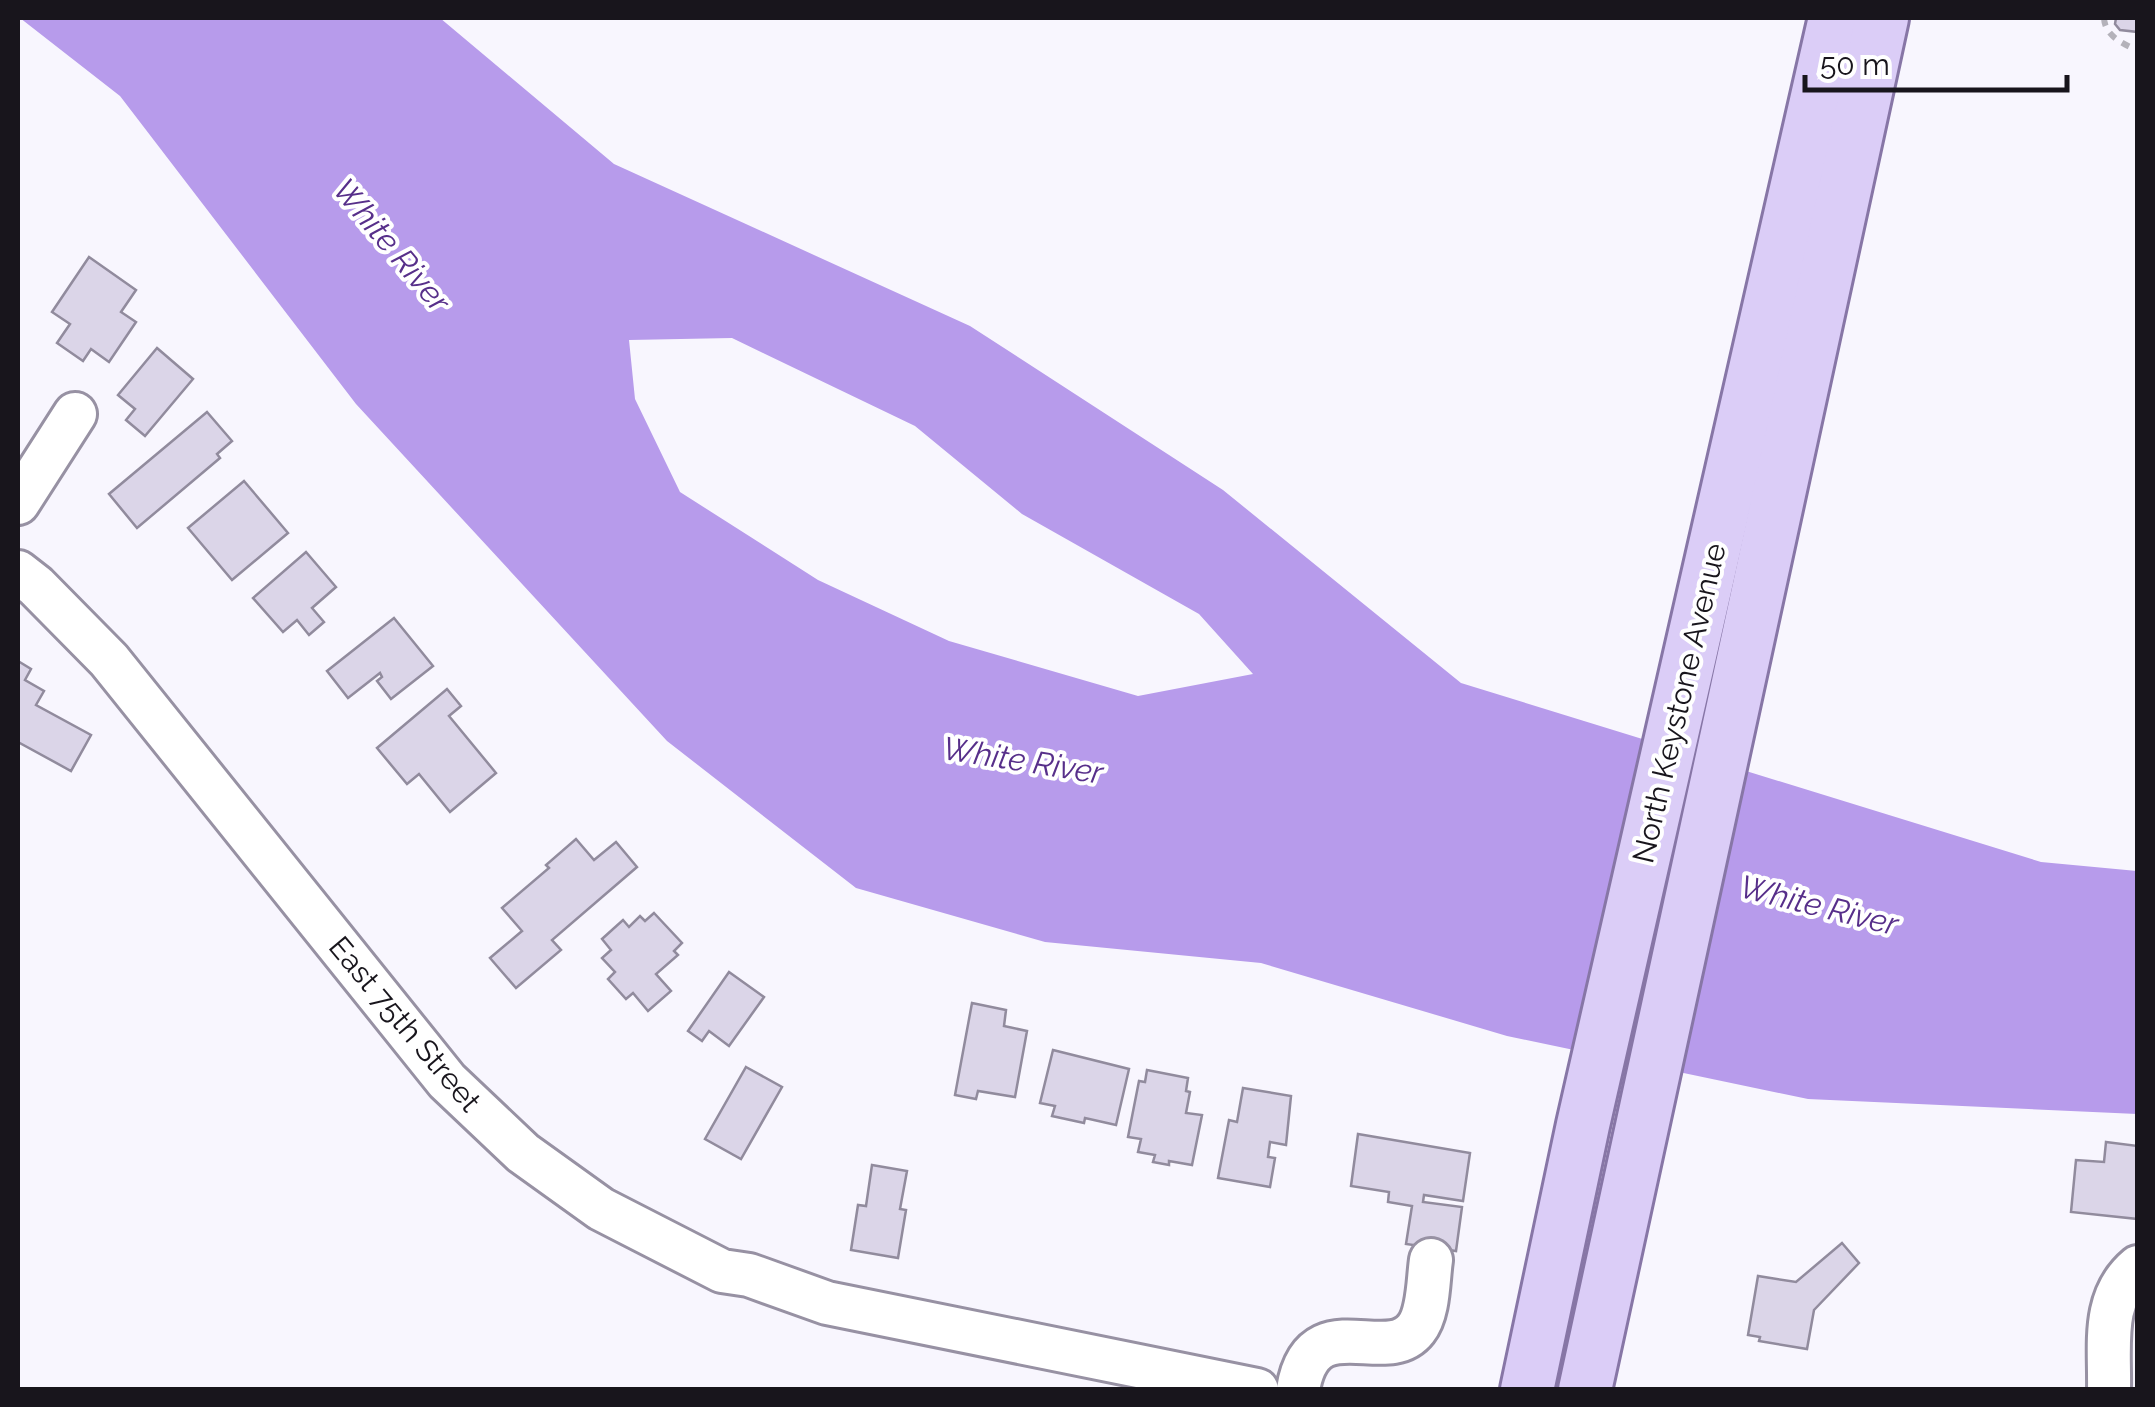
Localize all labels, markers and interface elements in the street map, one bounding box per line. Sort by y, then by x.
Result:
scale bar [1805,30,2068,92]
text: 50 m [1820,47,1890,82]
water label: White River [326,171,459,320]
street label: North Keystone Avenue [1625,540,1733,866]
water label: White River [940,729,1107,791]
water label: White River [1736,867,1903,943]
street label: East 75th Street [322,930,488,1118]

